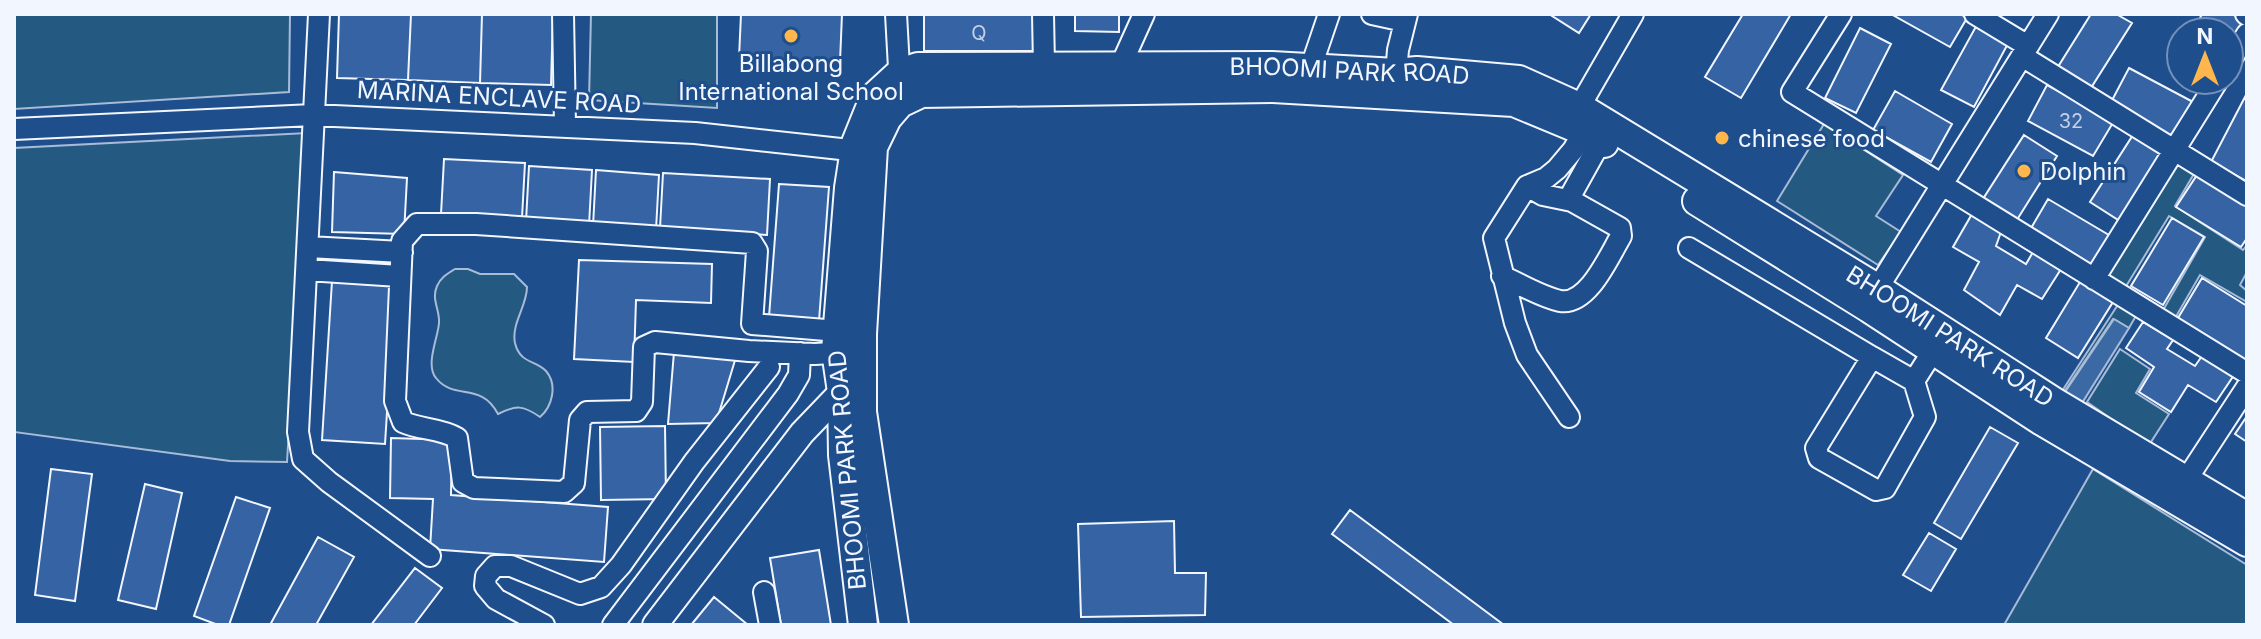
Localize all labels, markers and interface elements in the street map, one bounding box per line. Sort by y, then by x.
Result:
north arrow [2165,16,2245,96]
house number: Q [971,21,987,45]
text: N [2197,23,2213,49]
marker: Billabong International School [782,27,800,45]
place label: Billabong International School [678,49,904,106]
street label: BHOOMI PARK ROAD [1229,51,1471,90]
street label: MARINA ENCLAVE ROAD [356,75,642,119]
house number: 32 [2059,109,2083,133]
place label: chinese food [1738,124,1885,153]
marker: chinese food [1713,129,1731,147]
place label: Dolphin [2040,157,2126,186]
marker: Dolphin [2015,162,2033,180]
street label: BHOOMI PARK ROAD [1841,259,2060,413]
street label: BHOOMI PARK ROAD [822,349,872,591]

